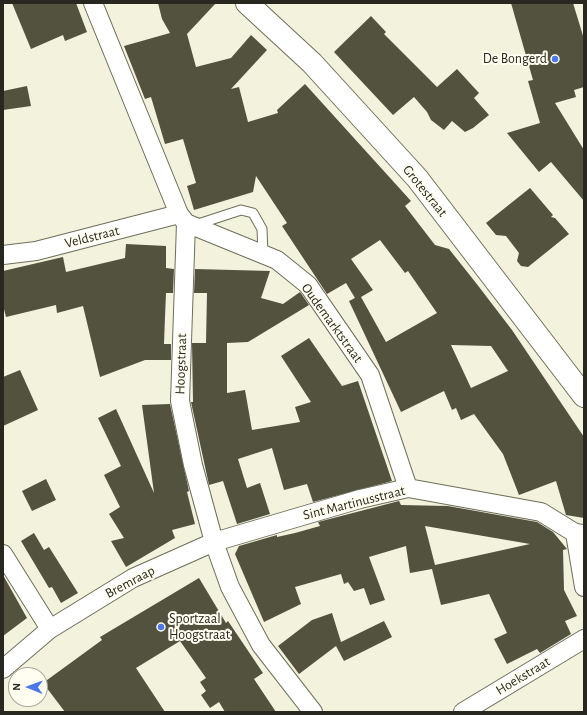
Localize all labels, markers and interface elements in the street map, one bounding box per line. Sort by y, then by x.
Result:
place label: De Bongerd [483,51,547,67]
marker: De Bongerd [550,54,560,64]
street label: Grotestraat [399,162,451,220]
street label: Veldstraat [63,222,121,252]
street label: Oudemarktstraat [298,280,366,366]
street label: Hoogstraat [172,333,190,395]
street label: Sint Martinusstraat [301,482,407,524]
street label: Bremraap [102,562,158,602]
place label: Sportzaal Hoogstraat [169,611,230,644]
marker: Sportzaal Hoogstraat [156,622,166,632]
street label: Hoekstraat [493,653,553,699]
north arrow [8,667,48,707]
text: N [11,683,22,691]

